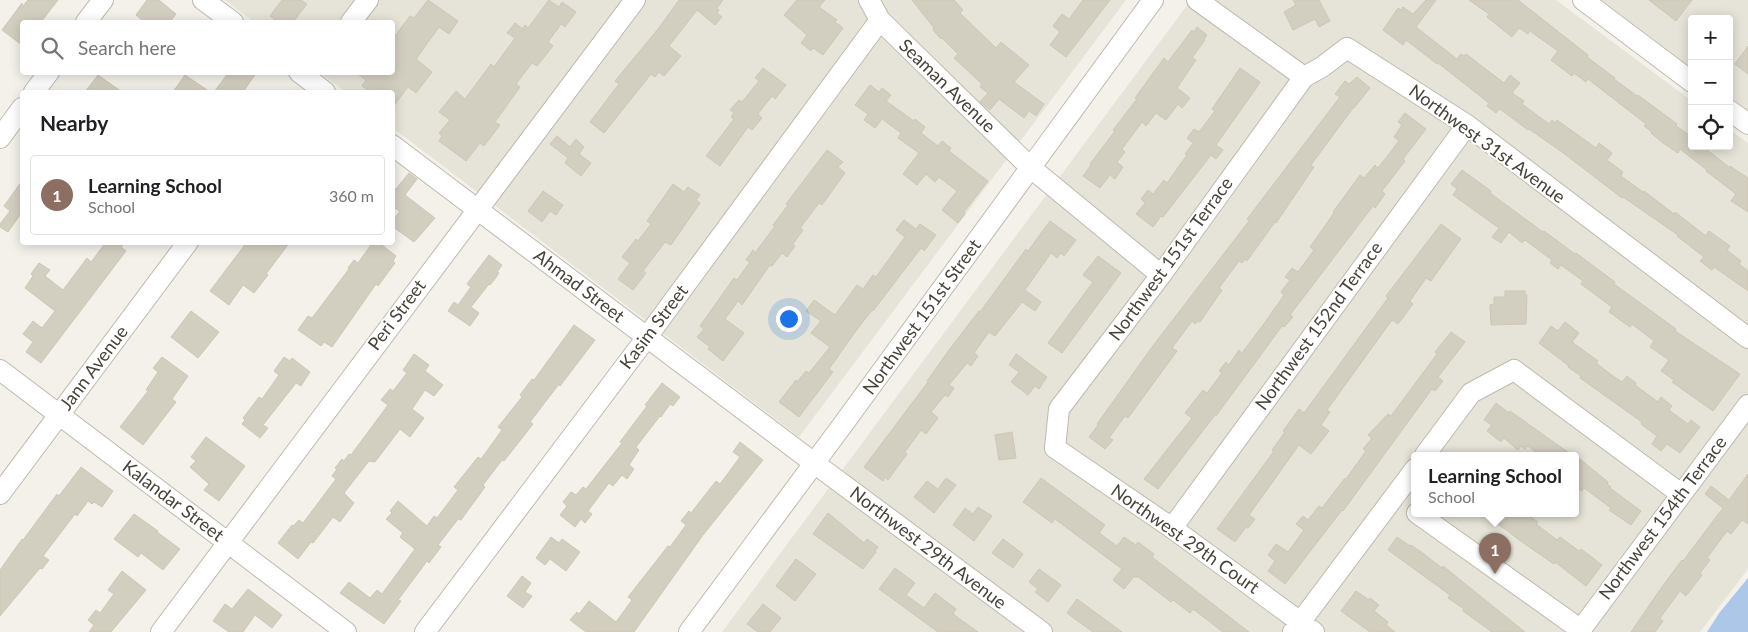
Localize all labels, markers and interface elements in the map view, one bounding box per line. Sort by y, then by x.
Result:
map controls [1688,15,1733,150]
button: + [1688,15,1733,60]
search box [20,20,395,75]
icon: search [38,34,66,62]
street label: Seaman Avenue [895,34,1000,137]
text: Search here [78,36,176,59]
button: − [1688,60,1733,105]
street label: Northwest 31st Avenue [1405,79,1570,207]
button: locate [1688,105,1733,150]
text: Nearby [40,110,108,135]
street label: Northwest 151st Terrace [1104,172,1237,344]
text: Learning School [88,174,222,197]
text: 1 [52,186,62,205]
text: 360 m [329,186,374,205]
text: School [88,197,135,216]
street label: Northwest 151st Street [857,234,985,398]
street label: Northwest 152nd Terrace [1250,237,1387,414]
street label: Ahmad Street [530,244,630,327]
street label: Peri Street [363,274,430,354]
street label: Kasim Street [614,280,692,373]
your location [776,306,802,332]
street label: Jann Avenue [54,321,132,414]
street label: Northwest 154th Terrace [1594,431,1731,603]
popup [1411,452,1579,517]
street label: Kalandar Street [119,455,229,546]
text: Learning School [1428,464,1562,487]
street label: Northwest 29th Court [1107,479,1264,598]
street label: Northwest 29th Avenue [846,481,1011,613]
text: School [1428,487,1475,506]
pin: 1 [1479,533,1511,574]

